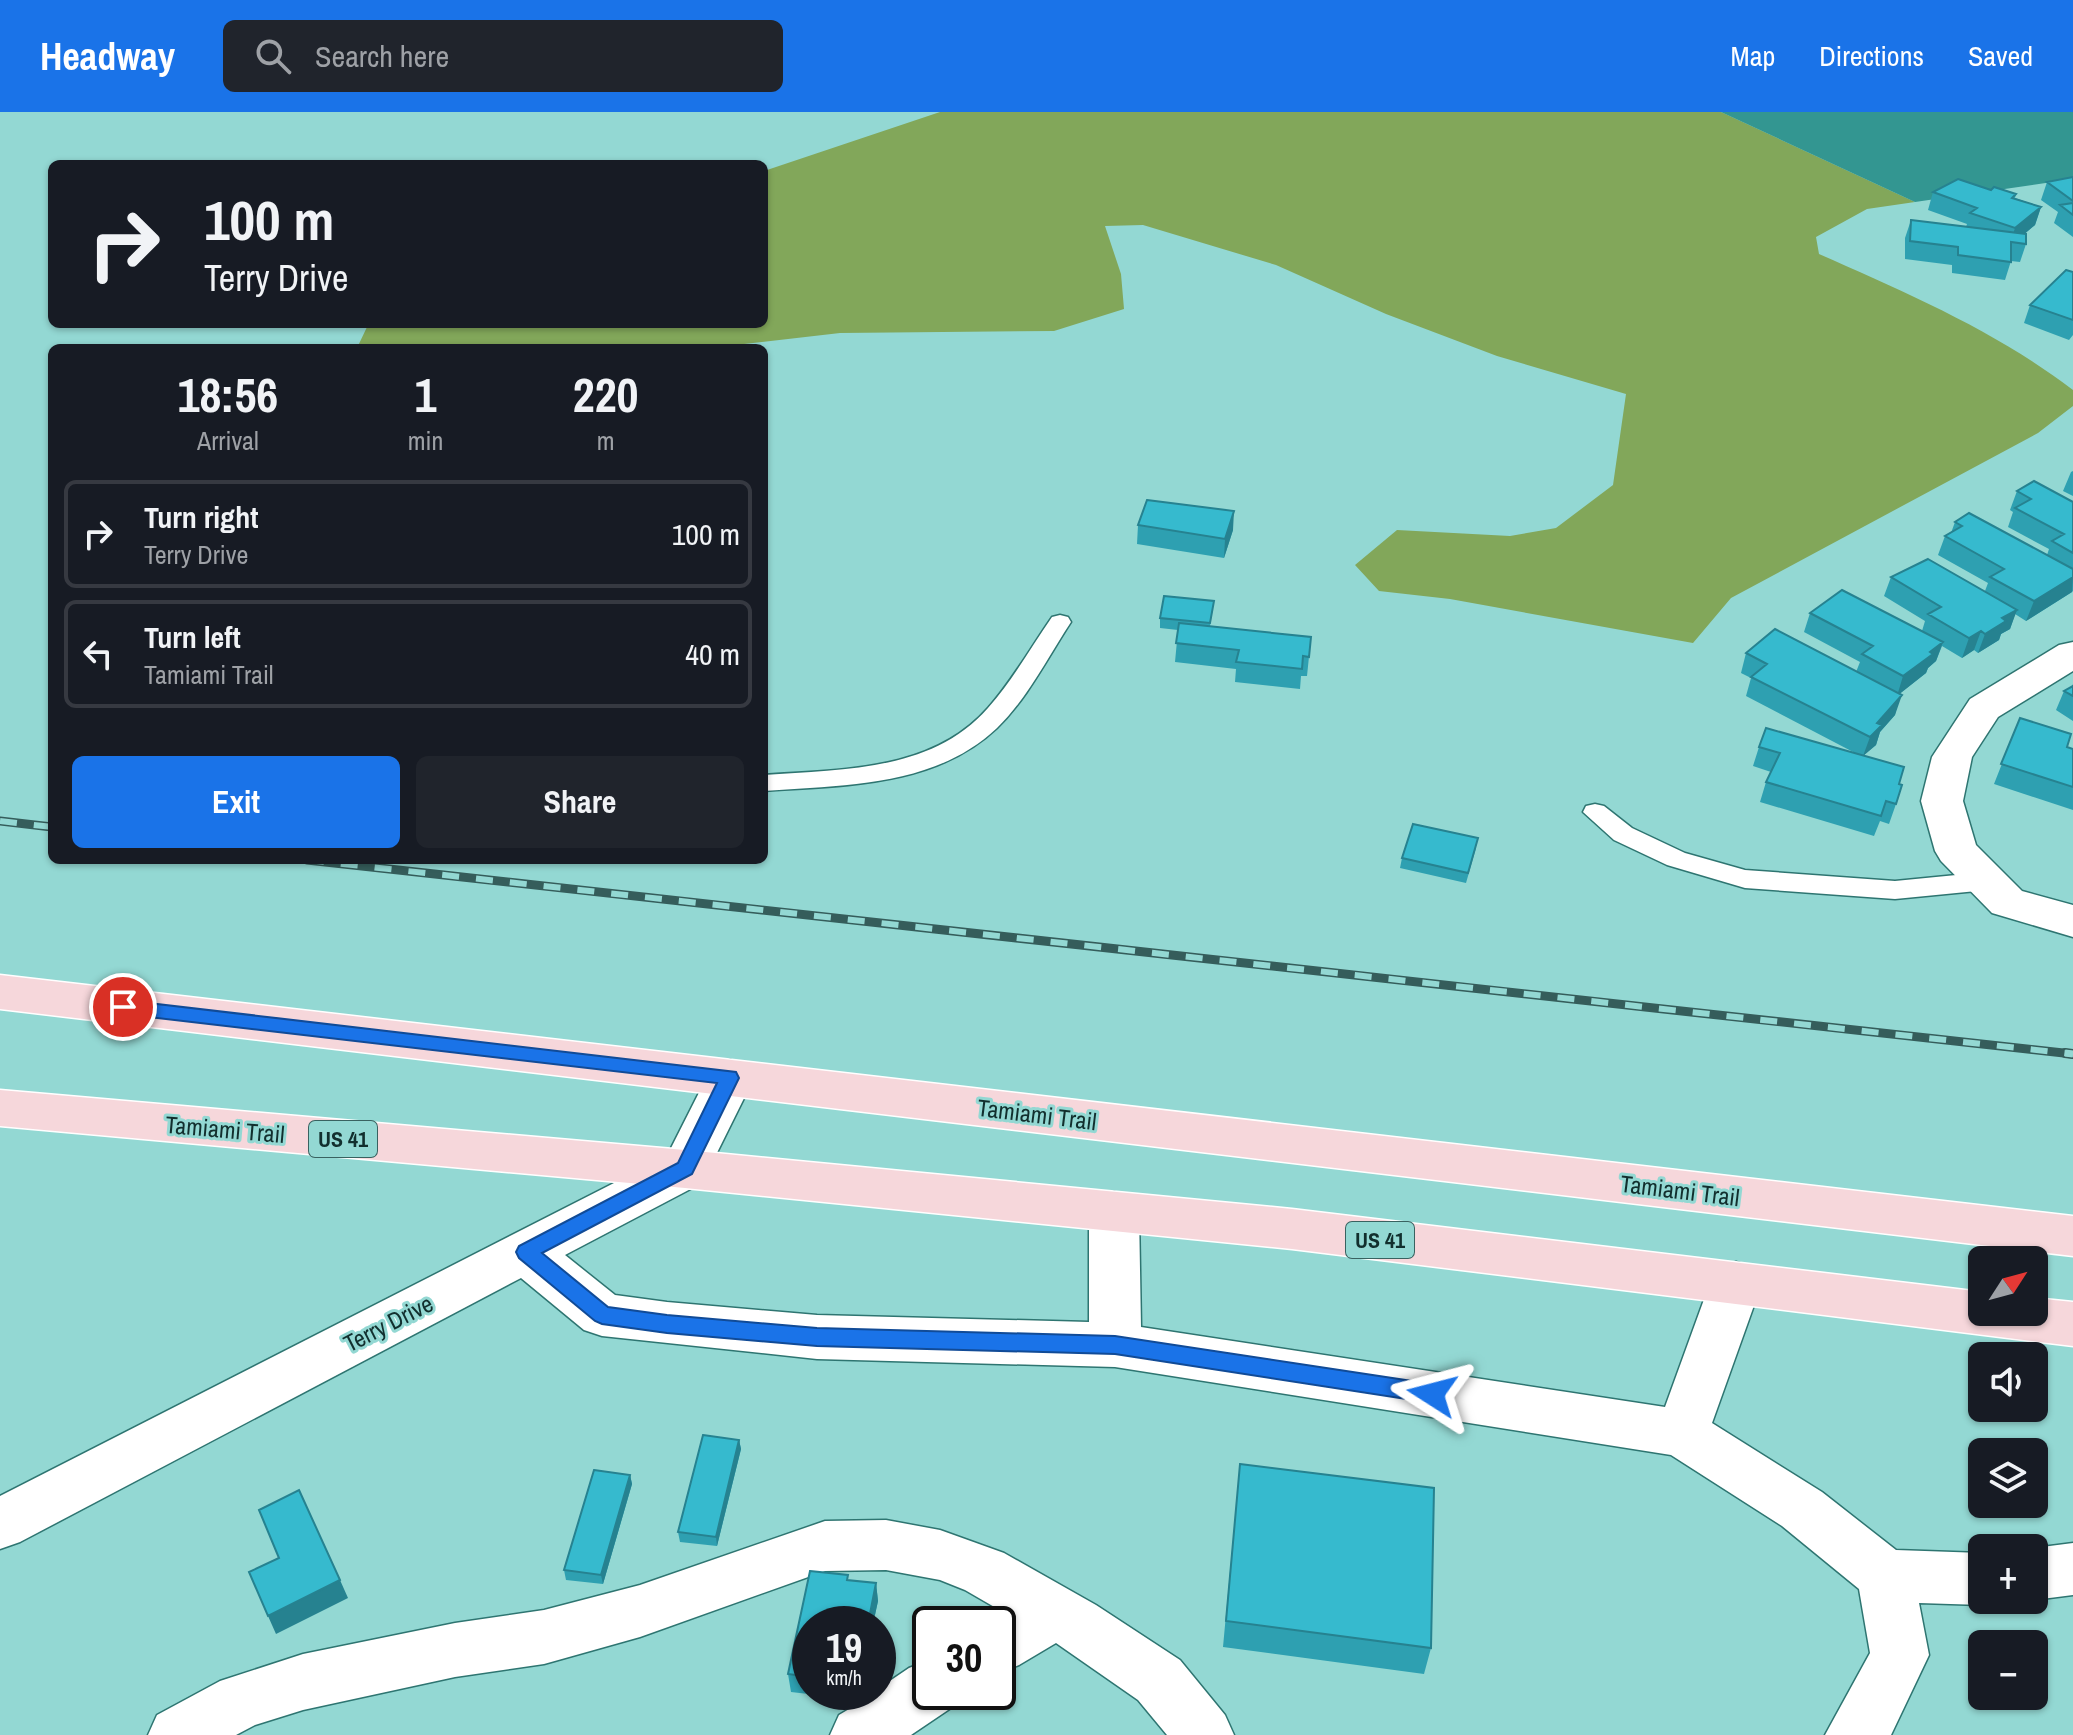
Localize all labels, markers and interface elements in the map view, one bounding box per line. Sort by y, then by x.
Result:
search box [223,20,783,92]
text: Headway [40,31,175,82]
icon: search [251,34,295,78]
text: Search here [315,36,449,76]
text: Map [1731,37,1775,75]
text: Directions [1819,37,1924,75]
text: Saved [1968,37,2033,75]
text: 100 m [204,182,334,257]
icon: right [72,192,176,296]
text: Terry Drive [204,254,348,302]
text: 18:56 [178,362,278,427]
text: 1 [415,362,436,427]
text: 220 [573,362,638,427]
text: Arrival [197,423,259,458]
text: min [408,423,443,458]
text: m [597,423,615,458]
text: Turn right [144,497,258,537]
icon: right [76,512,120,556]
text: 100 m [672,514,740,554]
text: Terry Drive [144,537,248,572]
text: Turn left [144,617,241,657]
icon: left [76,632,120,676]
text: 40 m [685,634,740,674]
text: Tamiami Trail [144,657,274,692]
button: Exit [72,756,400,848]
button: Share [416,756,744,848]
pin [89,973,157,1041]
icon: arrive [101,985,145,1029]
street label: Tamiami Trail [976,1091,1098,1137]
street label: Tamiami Trail [164,1108,286,1150]
road number: US 41 [309,1121,377,1157]
street label: Tamiami Trail [1619,1167,1741,1213]
road number: US 41 [1346,1222,1414,1258]
north arrow [1968,1246,2048,1326]
map controls [1968,1246,2048,1710]
street label: Terry Drive [338,1287,438,1359]
button: sound [1968,1342,2048,1422]
position arrow [1390,1352,1474,1436]
button: layers [1968,1438,2048,1518]
button: + [1968,1534,2048,1614]
speed limit sign: 30 [912,1606,1016,1710]
text: 19 [826,1621,862,1674]
button: − [1968,1630,2048,1710]
text: km/h [826,1664,862,1691]

